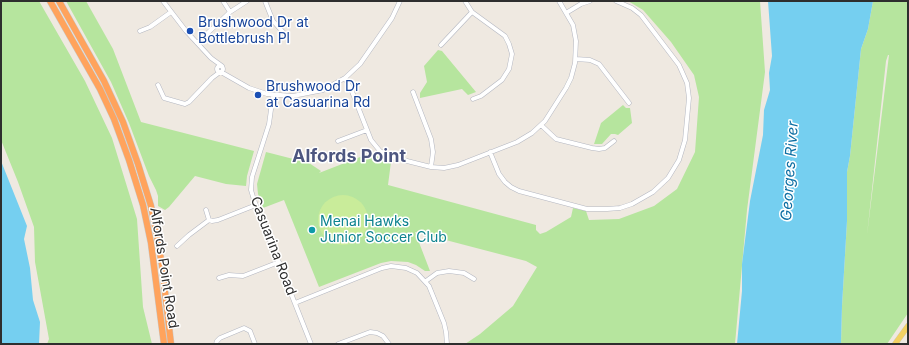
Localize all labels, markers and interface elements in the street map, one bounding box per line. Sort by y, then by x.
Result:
place label: Brushwood Dr at Bottlebrush Pl [198,15,309,48]
marker: Brushwood Dr at Bottlebrush Pl [185,26,195,36]
place label: Brushwood Dr at Casuarina Rd [266,79,370,112]
marker: Brushwood Dr at Casuarina Rd [253,90,263,100]
water label: Georges River [778,121,802,221]
district label: Alfords Point [292,146,406,168]
street label: Casuarina Road [246,194,300,298]
street label: Alfords Point Road [146,206,182,330]
place label: Menai Hawks Junior Soccer Club [320,214,447,246]
marker: Menai Hawks Junior Soccer Club [307,225,317,235]

